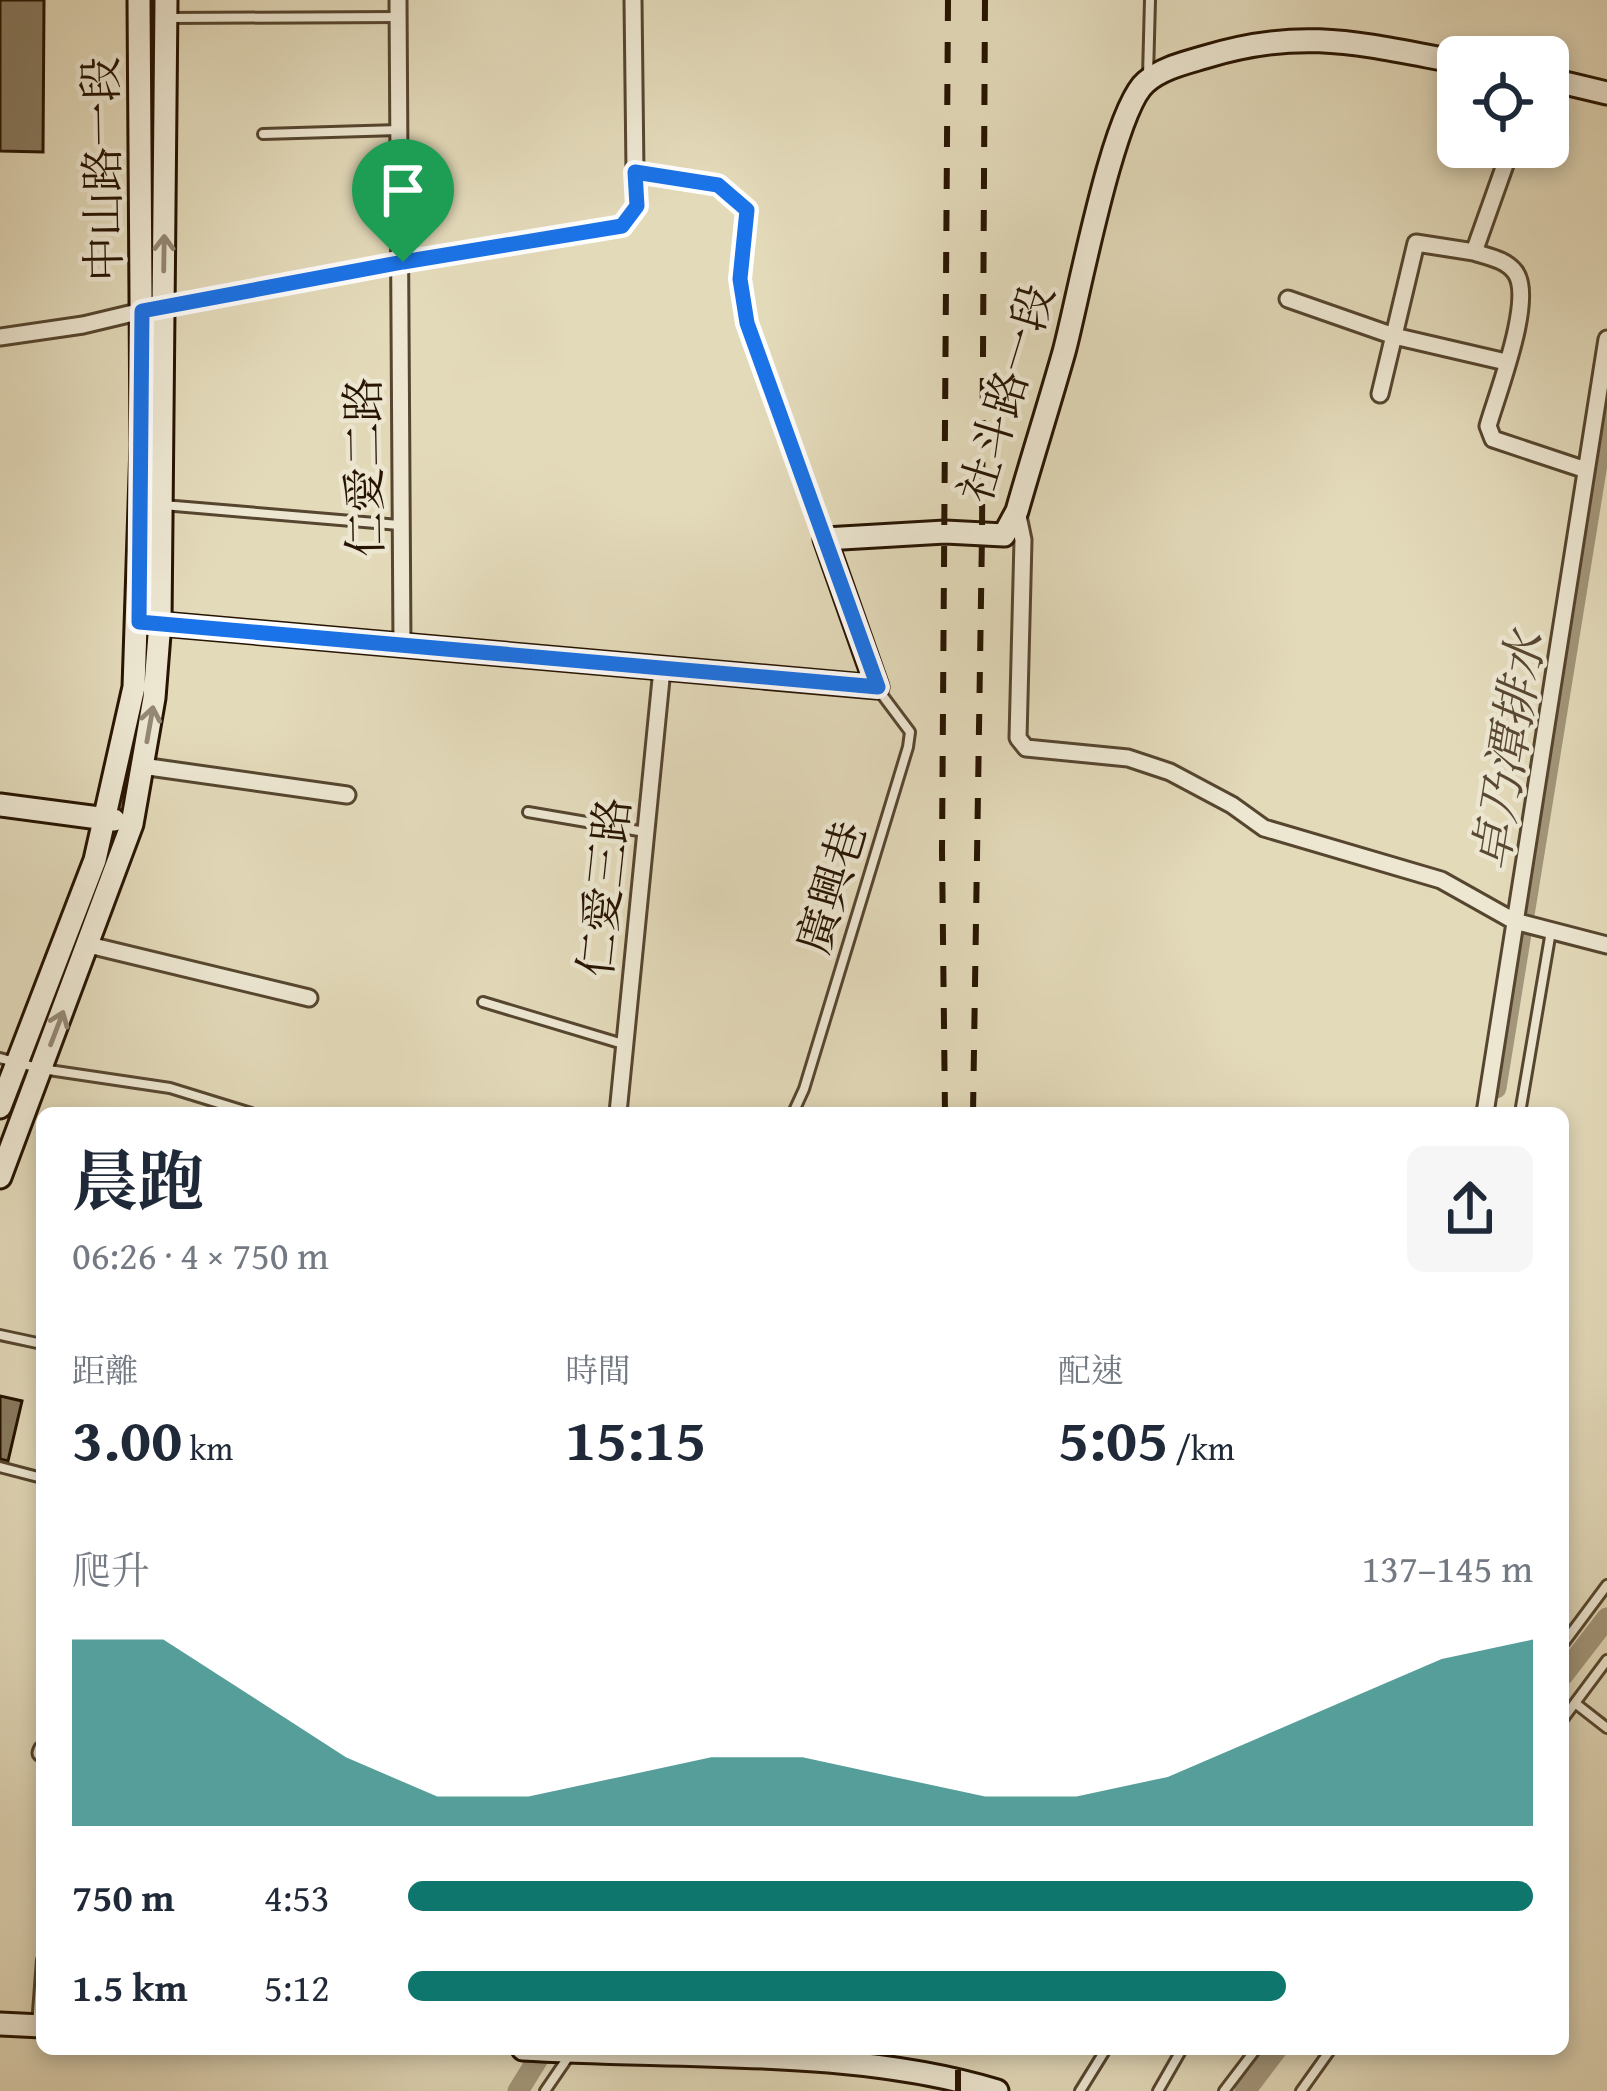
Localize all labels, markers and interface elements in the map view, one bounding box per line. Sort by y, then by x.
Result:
map controls [1437,36,1569,168]
button: locate [1437,36,1569,168]
street label: 中山路一段 [67,56,136,282]
pin [352,139,454,262]
icon: arrive [370,157,436,223]
one-way arrow [153,234,175,273]
street label: 社斗路一段 [942,276,1069,510]
street label: 仁愛二路 [329,376,398,558]
water label: 卓乃潭排水 [1454,623,1562,875]
one-way arrow [139,705,162,744]
street label: 仁愛三路 [562,794,645,980]
street label: 廣興巷 [780,813,881,961]
one-way arrow [48,1011,70,1048]
text: 晨跑 [72,1132,204,1229]
button: share [1407,1146,1533,1272]
text: 06:26 · 4 × 750 m [72,1226,329,1283]
text: 距離 [72,1346,138,1394]
text: 時間 [565,1346,631,1394]
text: 配速 [1058,1346,1124,1394]
text: 3.00 [72,1394,182,1482]
text: 15:15 [565,1394,706,1482]
text: 5:05 [1058,1394,1168,1482]
text: km [182,1424,233,1472]
text: /km [1168,1424,1235,1472]
text: 137–145 m [1361,1539,1533,1596]
text: 爬升 [72,1541,150,1598]
text: 750 m [72,1868,175,1925]
text: 4:53 [264,1868,330,1925]
text: 1.5 km [72,1958,188,2015]
text: 5:12 [264,1958,330,2015]

